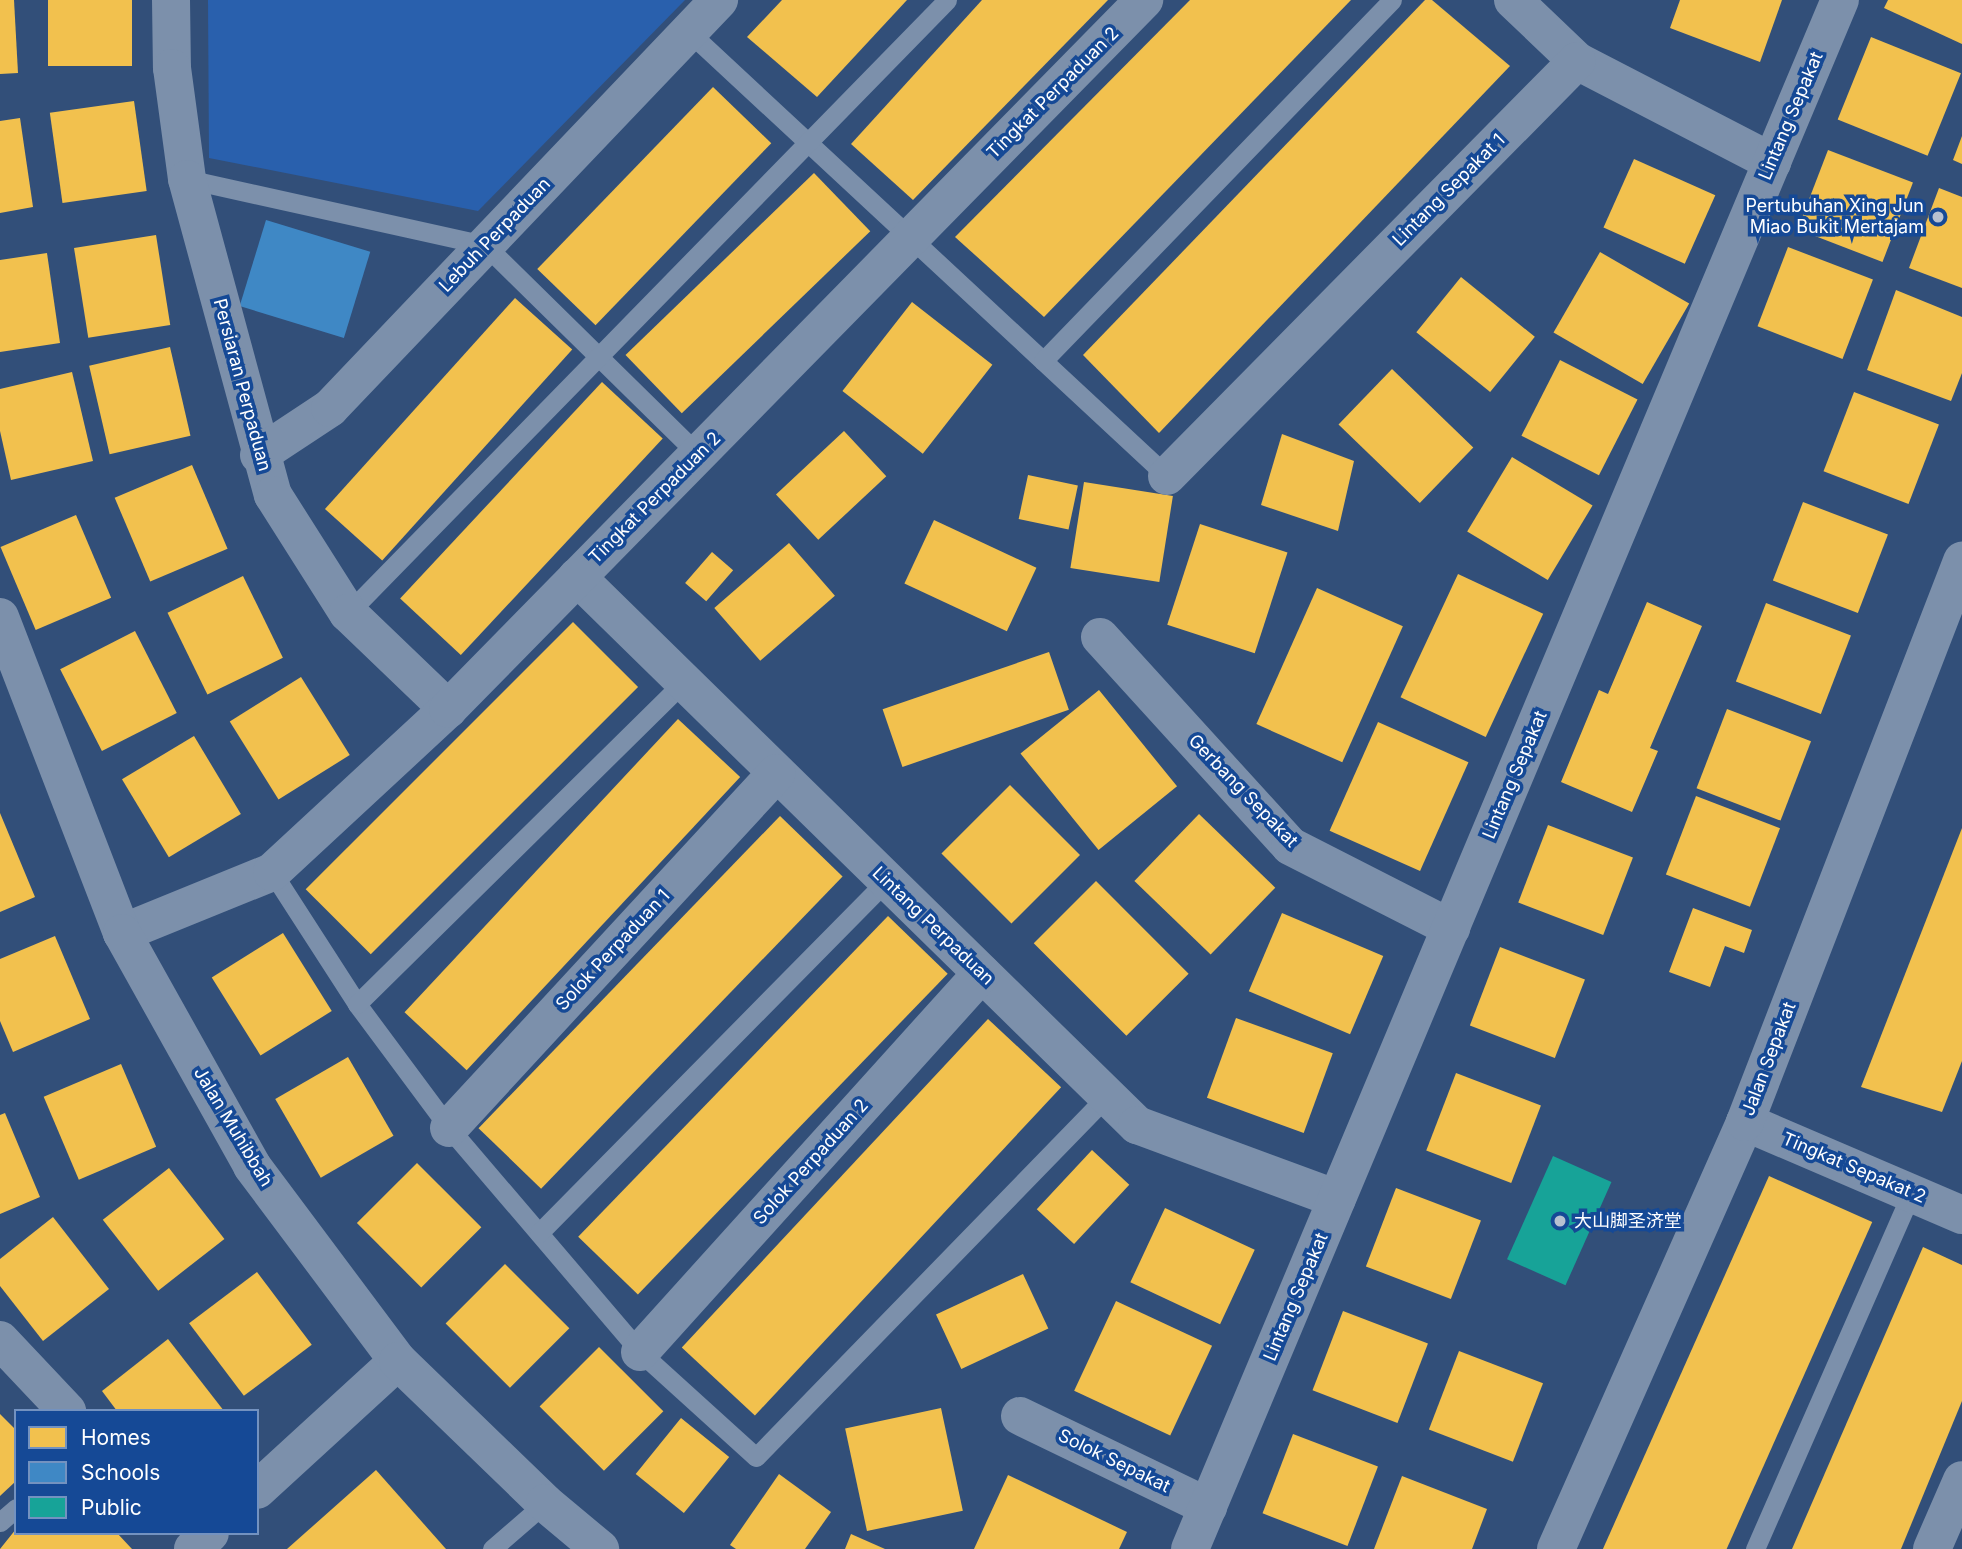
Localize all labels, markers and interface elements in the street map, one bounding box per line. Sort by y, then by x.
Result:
street label: Tingkat Perpaduan 2 [983,23,1123,163]
street label: Lintang Sepakat [1754,49,1828,183]
street label: Lintang Sepakat 1 [1388,129,1510,251]
street label: Lebuh Perpaduan [435,173,555,297]
place label: Pertubuhan Xing Jun Miao Bukit Mertajam [1745,196,1924,238]
marker: Pertubuhan Xing Jun Miao Bukit Mertajam [1930,209,1946,225]
street label: Persiaran Perpaduan [209,296,275,474]
street label: Tingkat Perpaduan 2 [585,428,725,568]
street label: Lintang Sepakat [1478,708,1552,842]
street label: Gerbang Sepakat [1184,730,1302,852]
street label: Lintang Perpaduan [868,862,998,990]
street label: Solok Perpaduan 1 [551,885,675,1015]
street label: Jalan Sepakat [1737,999,1801,1119]
street label: Jalan Muhibbah [189,1063,277,1191]
street label: Solok Perpaduan 2 [749,1095,873,1229]
street label: Tingkat Sepakat 2 [1779,1128,1929,1208]
place label: 大山脚圣济堂 [1574,1210,1682,1232]
marker: 大山脚圣济堂 [1552,1213,1568,1229]
street label: Lintang Sepakat [1259,1230,1333,1364]
legend [14,1409,259,1535]
text: Homes [81,1425,151,1450]
street label: Solok Sepakat [1055,1425,1173,1497]
text: Schools [81,1460,160,1485]
text: Public [81,1495,142,1520]

